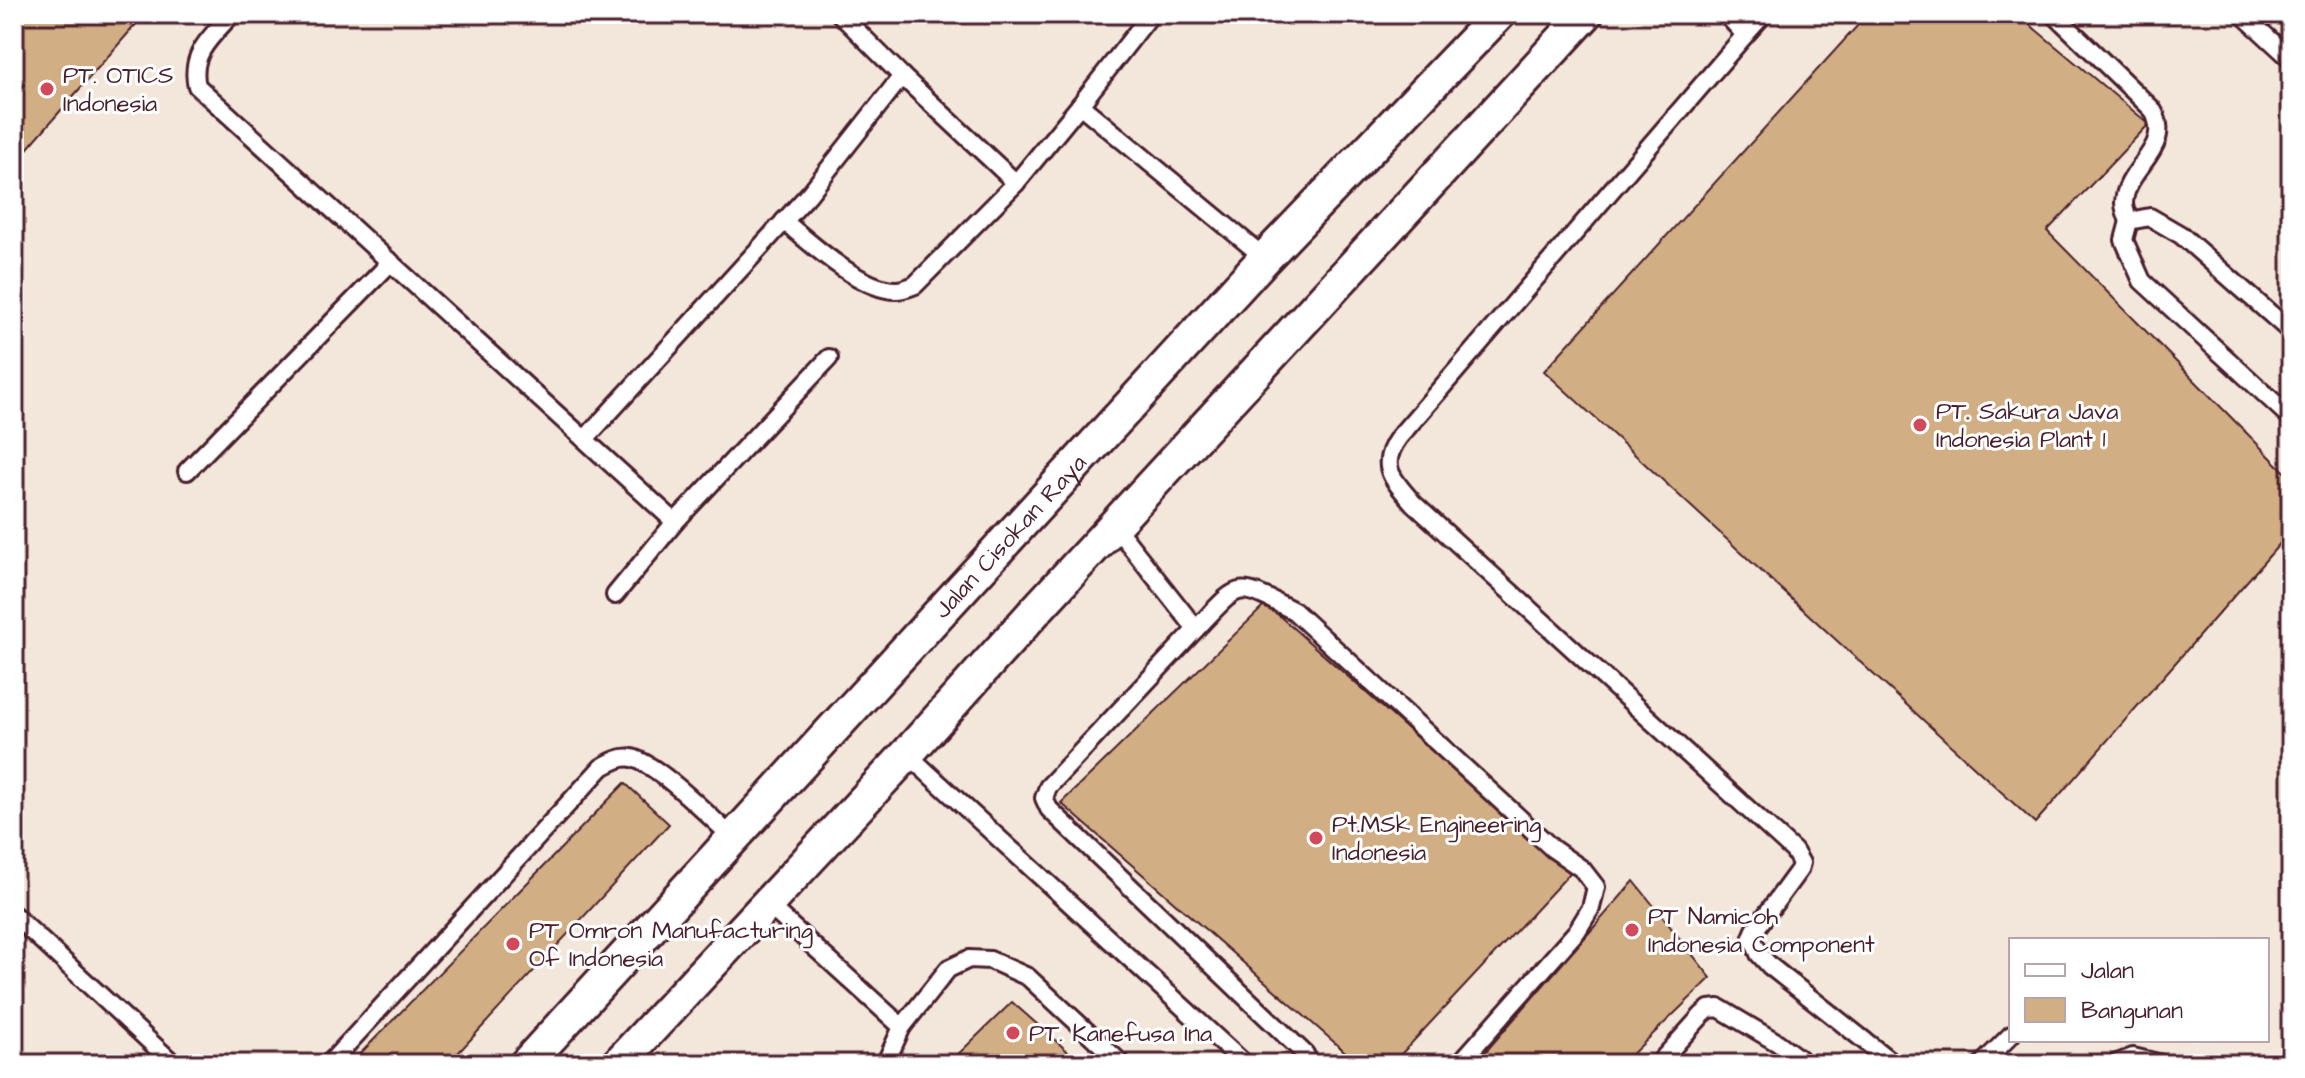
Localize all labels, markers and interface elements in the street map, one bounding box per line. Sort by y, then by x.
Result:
place label: PT. OTICS Indonesia [63,59,173,121]
marker: PT. OTICS Indonesia [38,80,56,98]
place label: PT. Sakura Java Indonesia Plant 1 [1936,395,2118,457]
marker: PT. Sakura Java Indonesia Plant 1 [1911,416,1929,434]
street label: Jalan Cisokan Raya [926,447,1095,627]
place label: Pt.MSk Engineering Indonesia [1332,808,1541,870]
marker: Pt.MSk Engineering Indonesia [1307,829,1325,847]
place label: PT Namicoh Indonesia Component [1648,900,1875,962]
place label: PT Omron Manufacturing Of Indonesia [529,914,813,976]
marker: PT Namicoh Indonesia Component [1623,921,1641,939]
marker: PT Omron Manufacturing Of Indonesia [504,935,522,953]
legend [2009,938,2269,1042]
text: Jalan [2081,954,2134,988]
text: Bangunan [2081,994,2183,1029]
place label: PT. Kanefusa Ina [1029,1017,1212,1051]
marker: PT. Kanefusa Ina [1004,1024,1022,1042]

